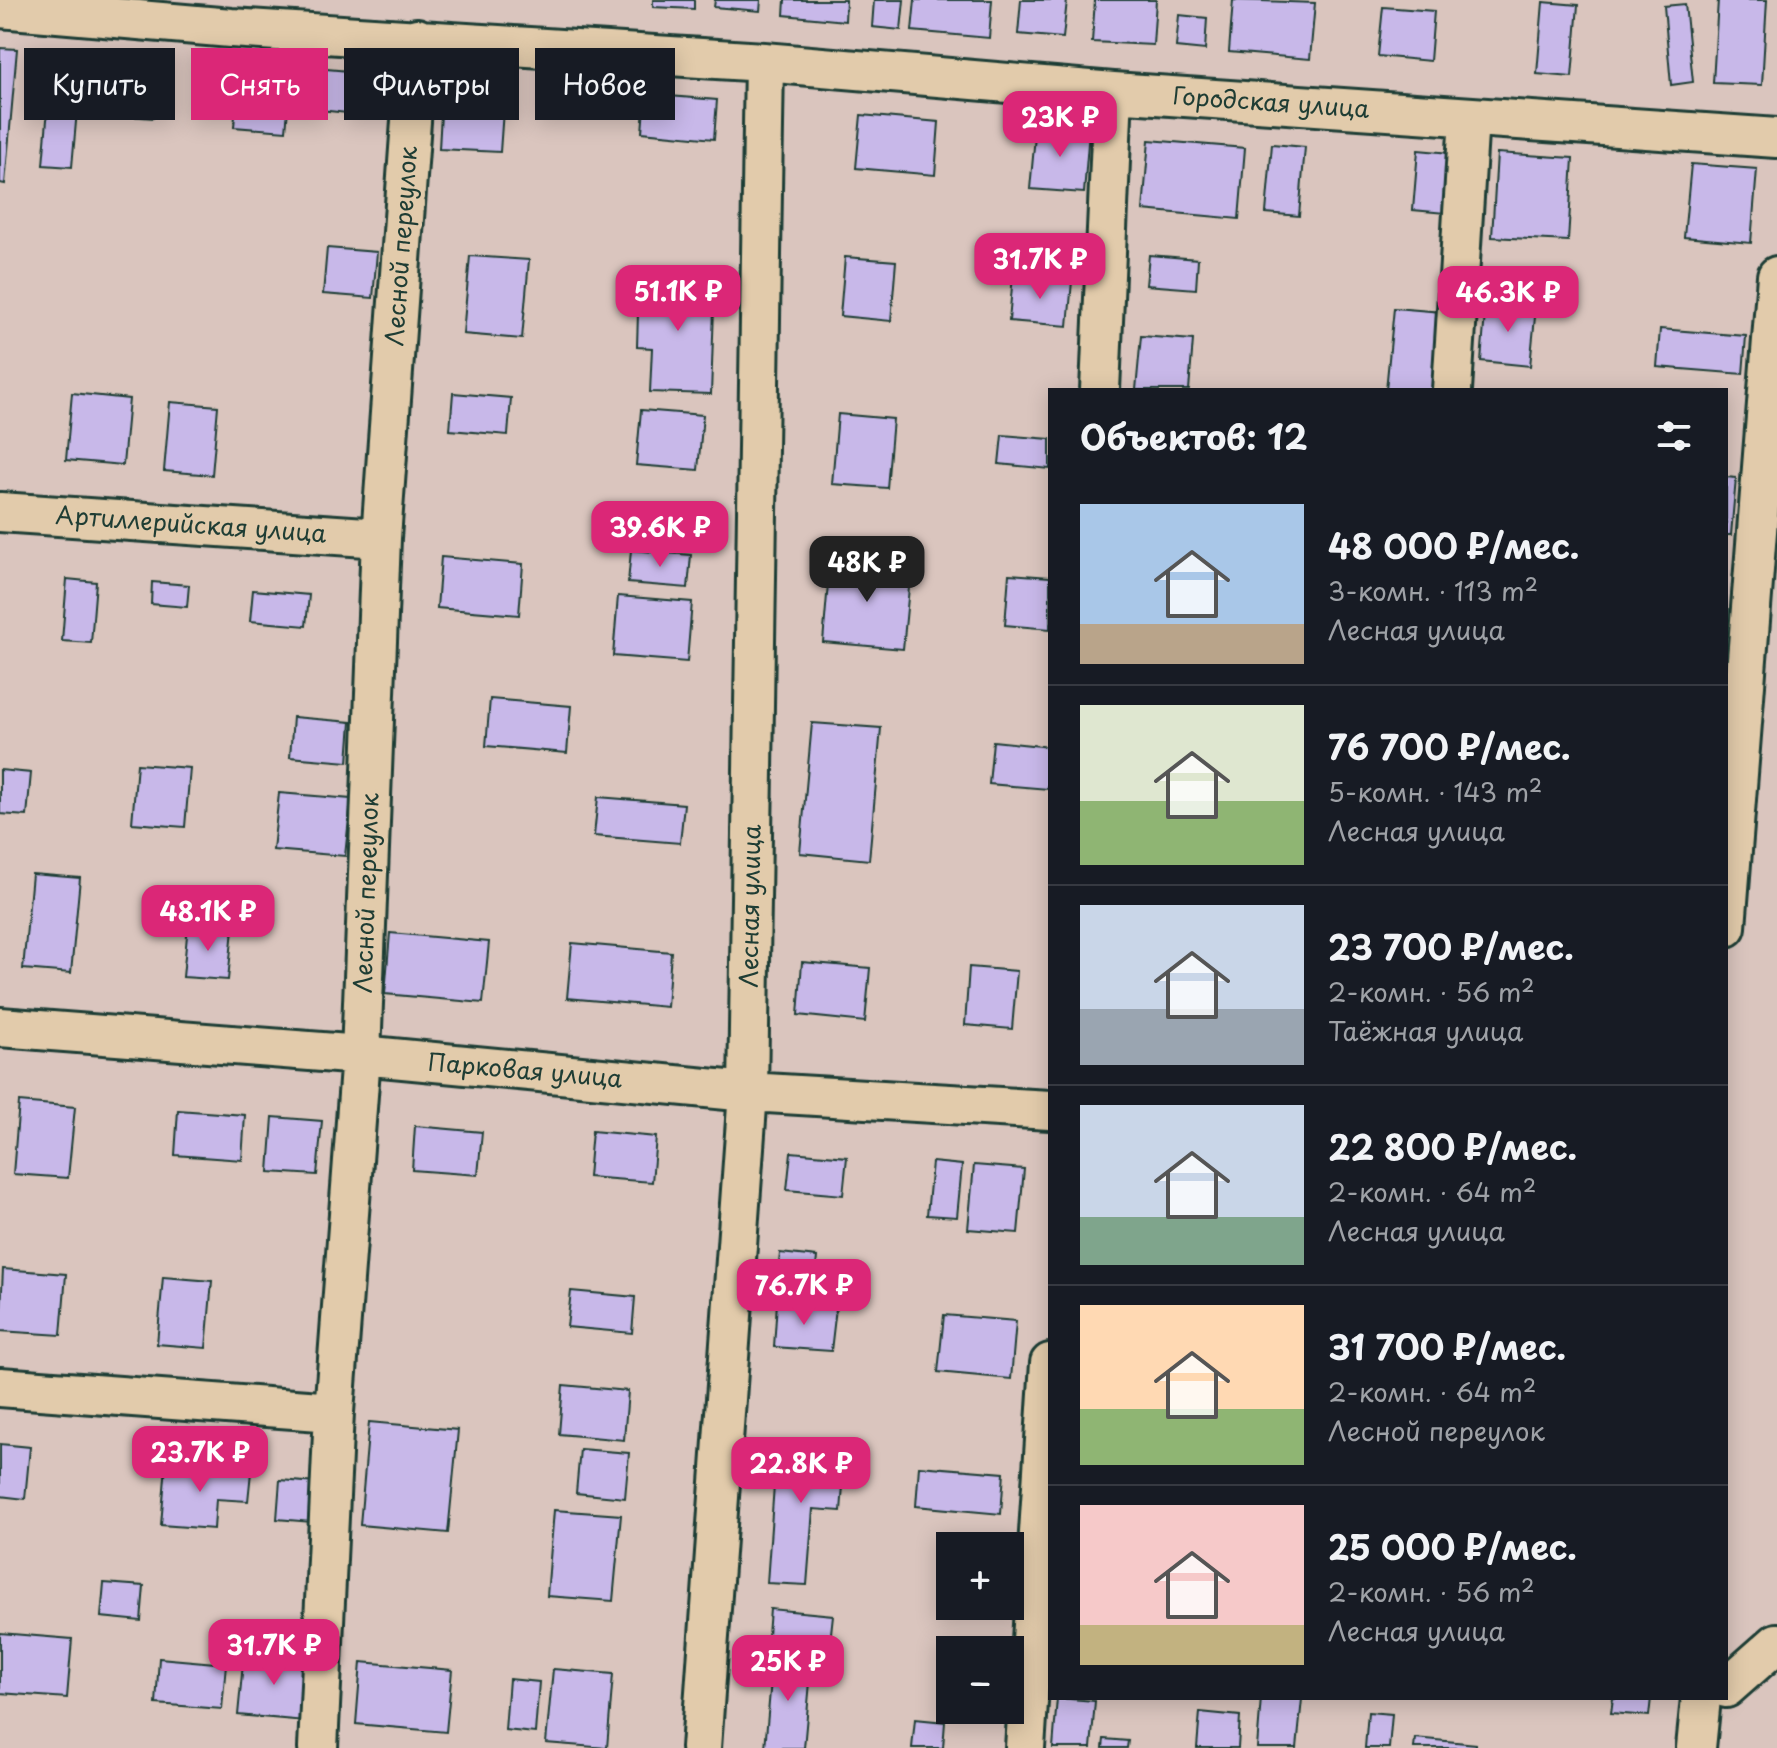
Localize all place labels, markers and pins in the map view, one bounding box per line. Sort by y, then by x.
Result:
pin: 23K ₽ [1004,91,1116,159]
pin: 31.7K ₽ [966,233,1114,301]
pin: 51.1K ₽ [604,265,752,333]
pin: 46.3K ₽ [1434,266,1582,334]
pin: 39.6K ₽ [586,501,734,569]
pin: 48K ₽ [811,536,923,604]
pin: 48.1K ₽ [134,885,282,953]
pin: 76.7K ₽ [730,1259,878,1327]
pin: 23.7K ₽ [126,1426,274,1494]
pin: 22.8K ₽ [727,1437,875,1505]
pin: 31.7K ₽ [200,1619,348,1687]
pin: 25K ₽ [732,1635,844,1703]

